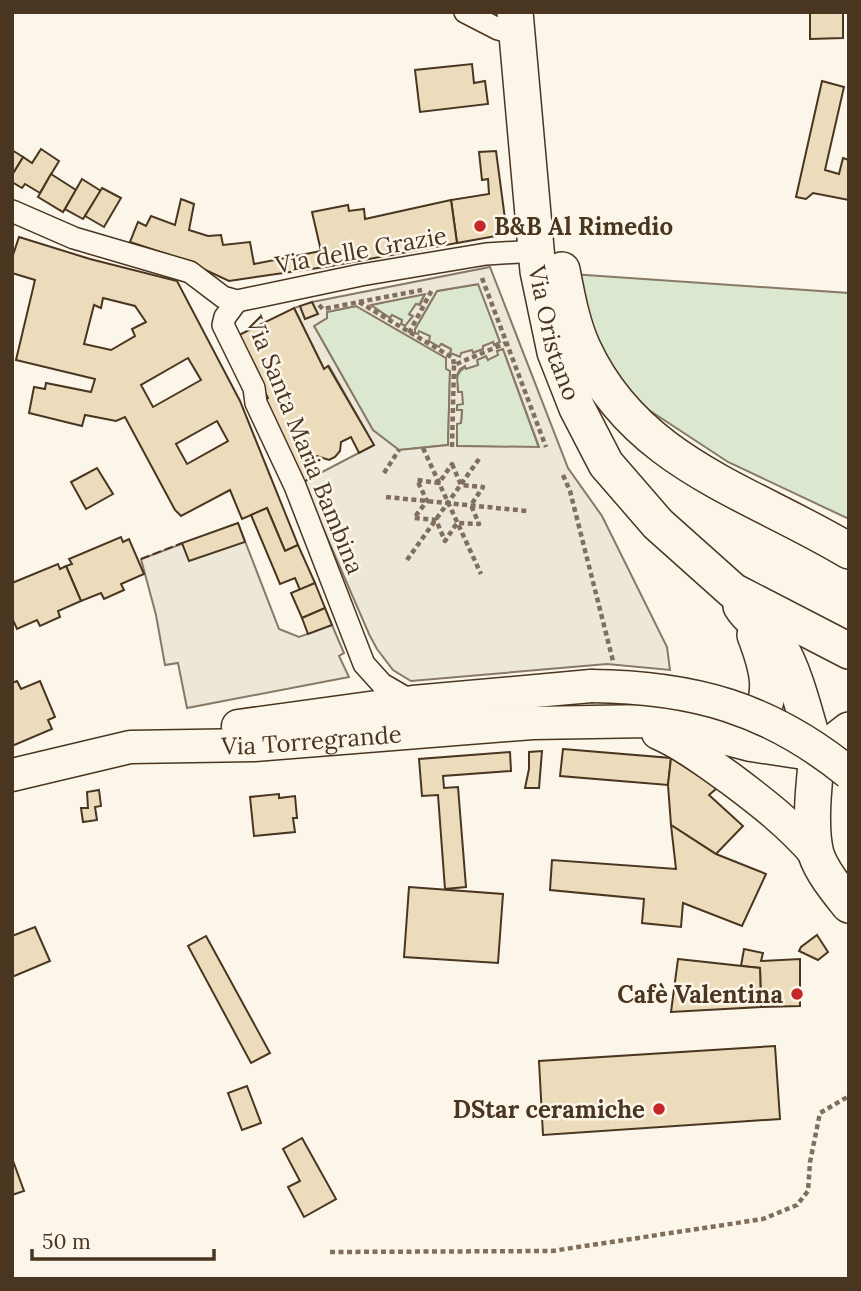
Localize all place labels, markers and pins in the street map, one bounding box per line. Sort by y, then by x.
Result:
place label: B&B Al Rimedio [494,211,673,242]
marker: B&B Al Rimedio [472,218,488,234]
place label: Cafè Valentina [617,979,783,1010]
marker: Cafè Valentina [789,986,805,1002]
place label: DStar ceramiche [453,1094,645,1125]
marker: DStar ceramiche [651,1101,667,1117]

